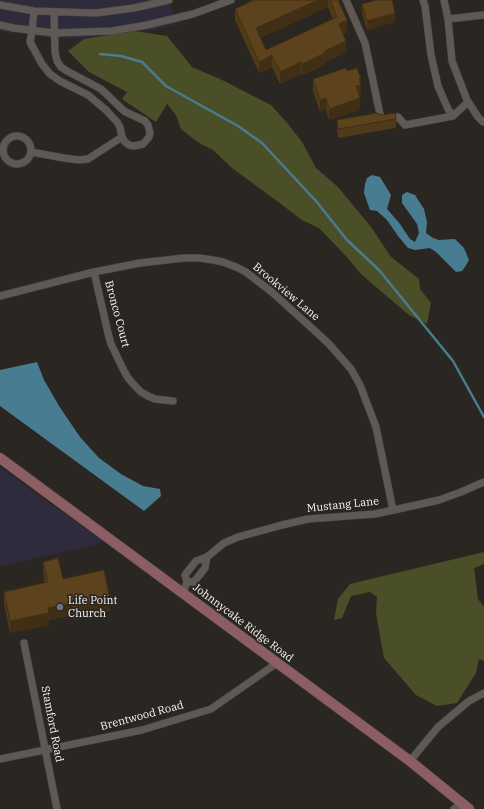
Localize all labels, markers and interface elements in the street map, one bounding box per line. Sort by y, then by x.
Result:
street label: Brookview Lane [250,260,322,324]
street label: Bronco Court [102,279,132,349]
street label: Mustang Lane [306,495,380,515]
street label: Johnnycake Ridge Road [190,581,296,665]
place label: Life Point Church [68,594,117,620]
marker: Life Point Church [55,602,65,612]
street label: Stamford Road [38,685,66,763]
street label: Brentwood Road [99,699,185,733]

